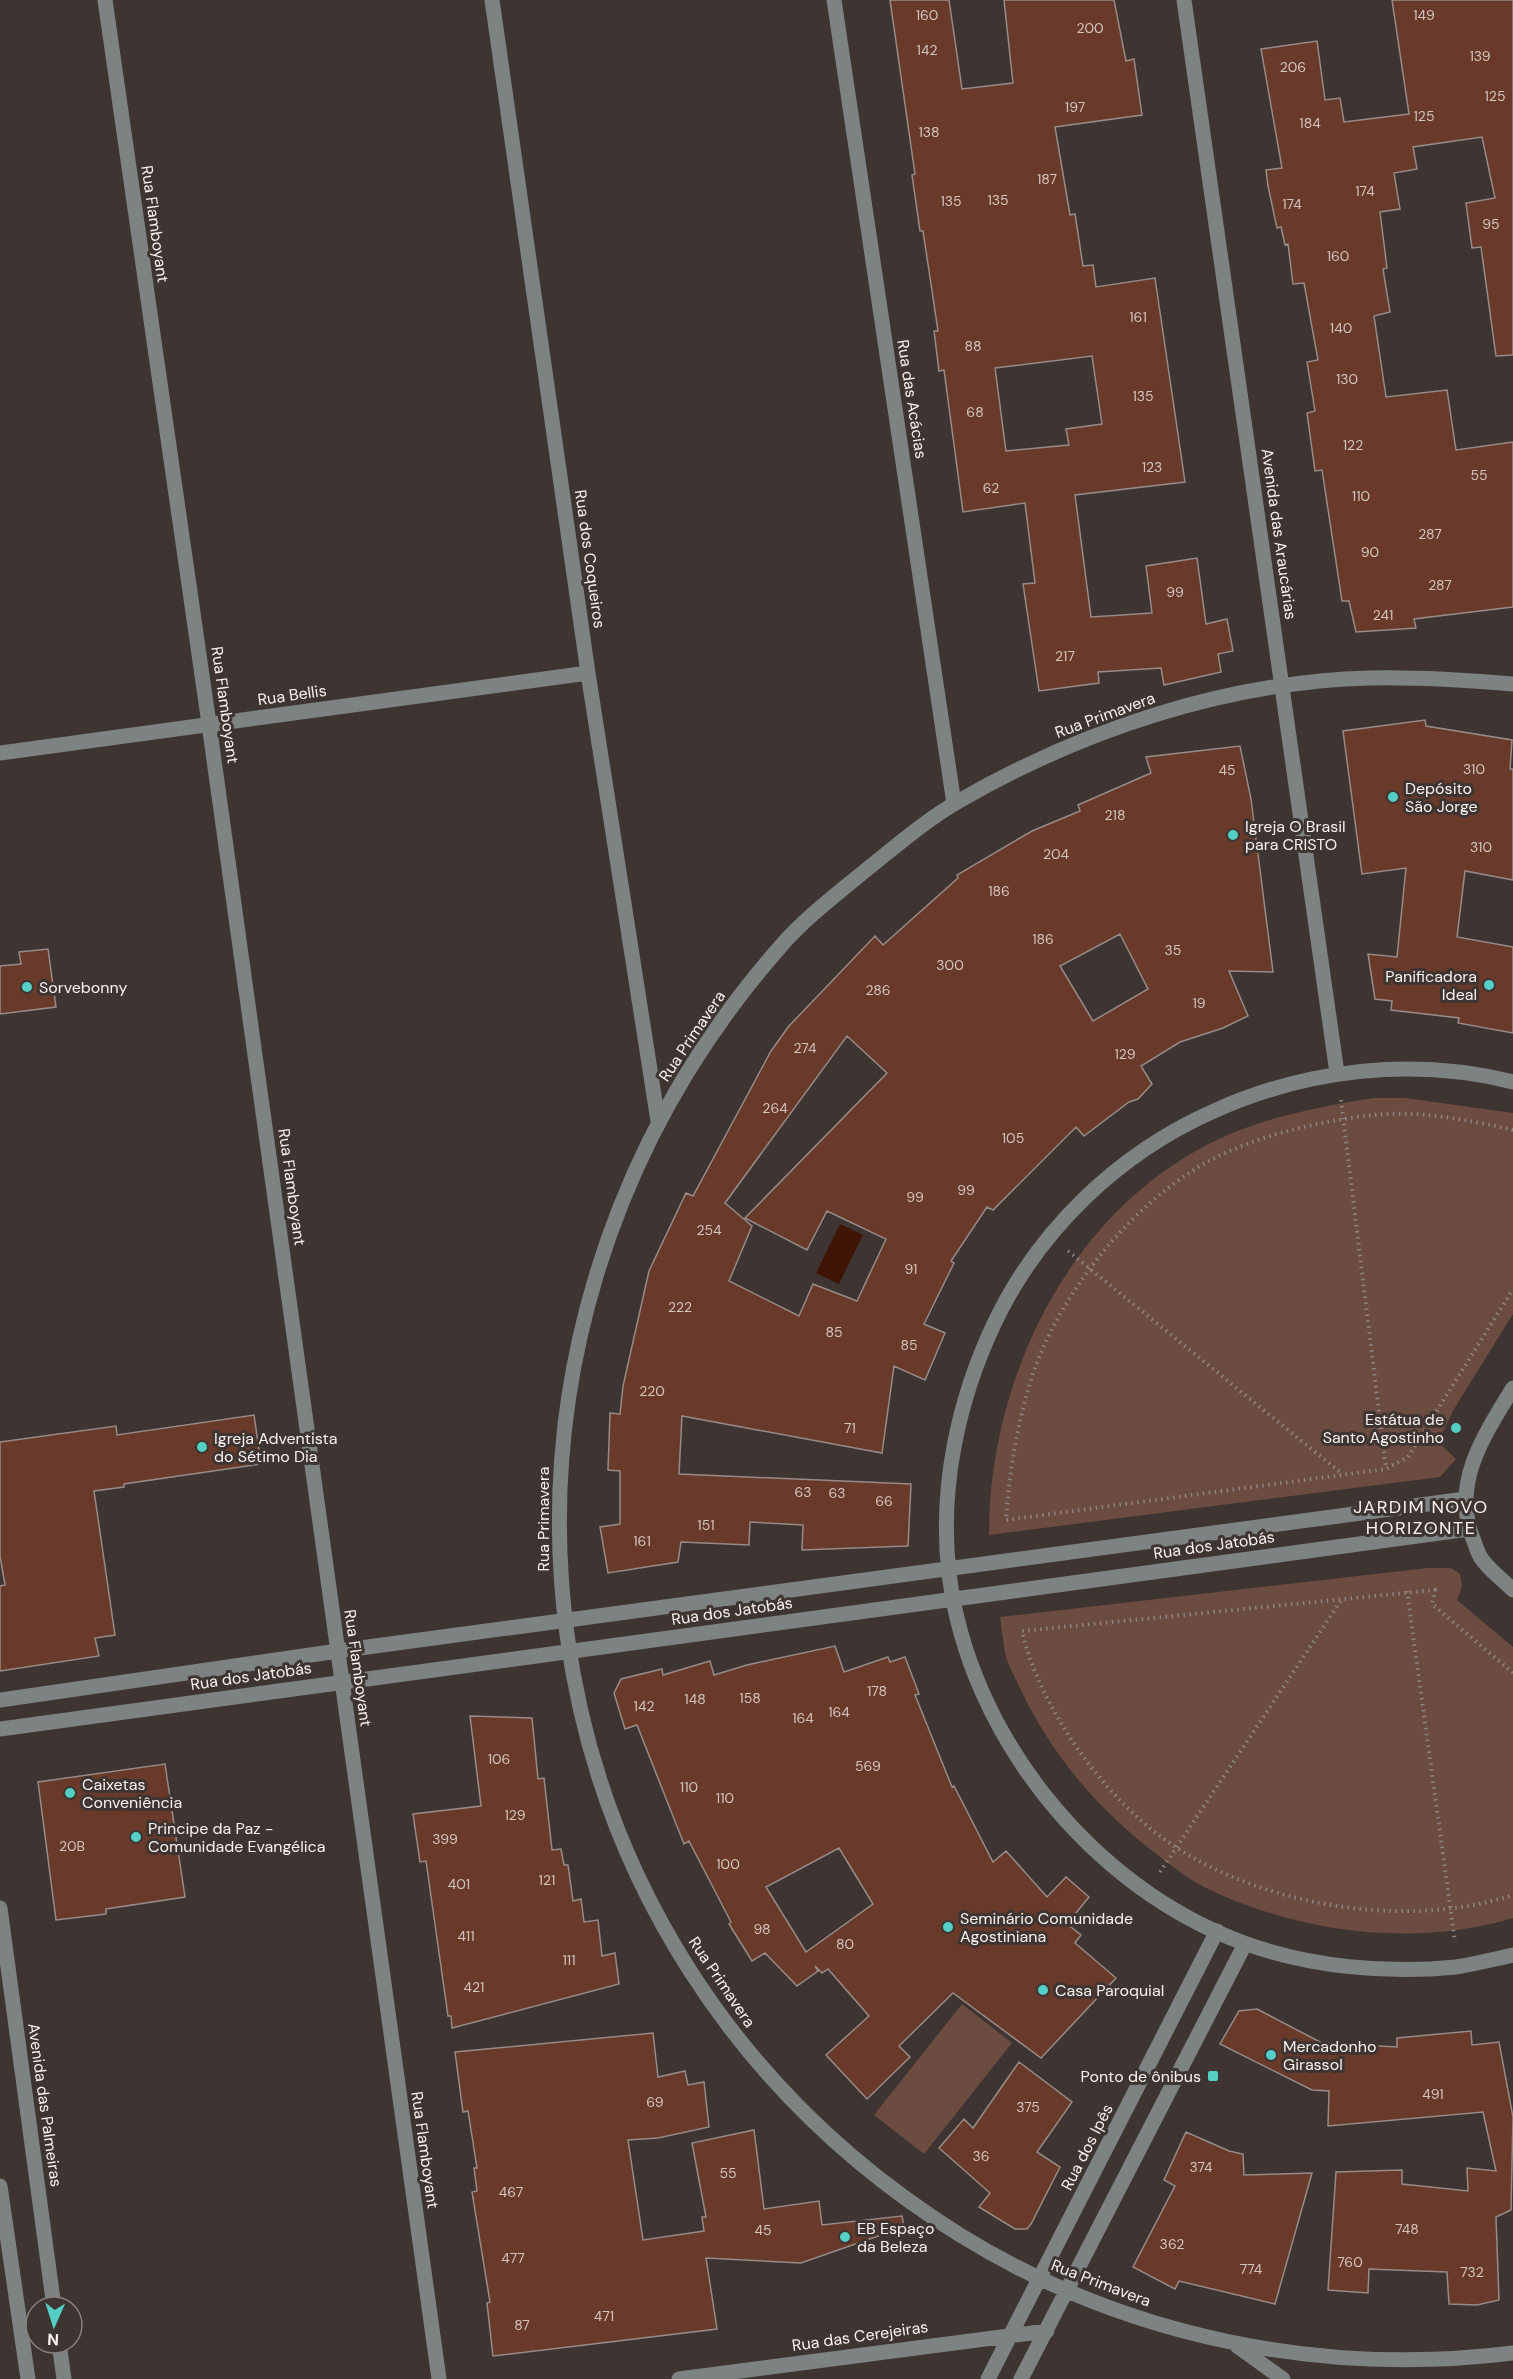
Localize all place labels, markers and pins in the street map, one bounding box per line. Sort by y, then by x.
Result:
place label: Depósito São Jorge [1405,778,1478,817]
marker: Depósito São Jorge [1386,790,1400,804]
place label: Igreja O Brasil para CRISTO [1245,816,1346,855]
marker: Igreja O Brasil para CRISTO [1226,828,1240,842]
place label: Panificadora Ideal [1385,966,1477,1005]
place label: Sorvebonny [39,977,127,998]
marker: Panificadora Ideal [1482,978,1496,992]
marker: Sorvebonny [20,980,34,994]
place label: Estátua de Santo Agostinho [1323,1409,1444,1448]
marker: Estátua de Santo Agostinho [1449,1421,1463,1435]
place label: Igreja Adventista do Sétimo Dia [214,1428,338,1467]
marker: Igreja Adventista do Sétimo Dia [195,1440,209,1454]
place label: Caixetas Conveniência [82,1774,182,1813]
marker: Caixetas Conveniência [63,1786,77,1800]
place label: Principe da Paz - Comunidade Evangélica [148,1818,325,1857]
marker: Principe da Paz - Comunidade Evangélica [129,1830,143,1844]
place label: Seminário Comunidade Agostiniana [960,1908,1133,1947]
marker: Seminário Comunidade Agostiniana [941,1920,955,1934]
place label: Casa Paroquial [1055,1980,1164,2001]
marker: Casa Paroquial [1036,1983,1050,1997]
place label: Mercadonho Girassol [1283,2036,1376,2075]
marker: Mercadonho Girassol [1264,2048,1278,2062]
place label: Ponto de ônibus [1081,2066,1201,2087]
marker: Ponto de ônibus [1206,2069,1220,2083]
place label: EB Espaço da Beleza [857,2218,934,2257]
marker: EB Espaço da Beleza [838,2230,852,2244]

